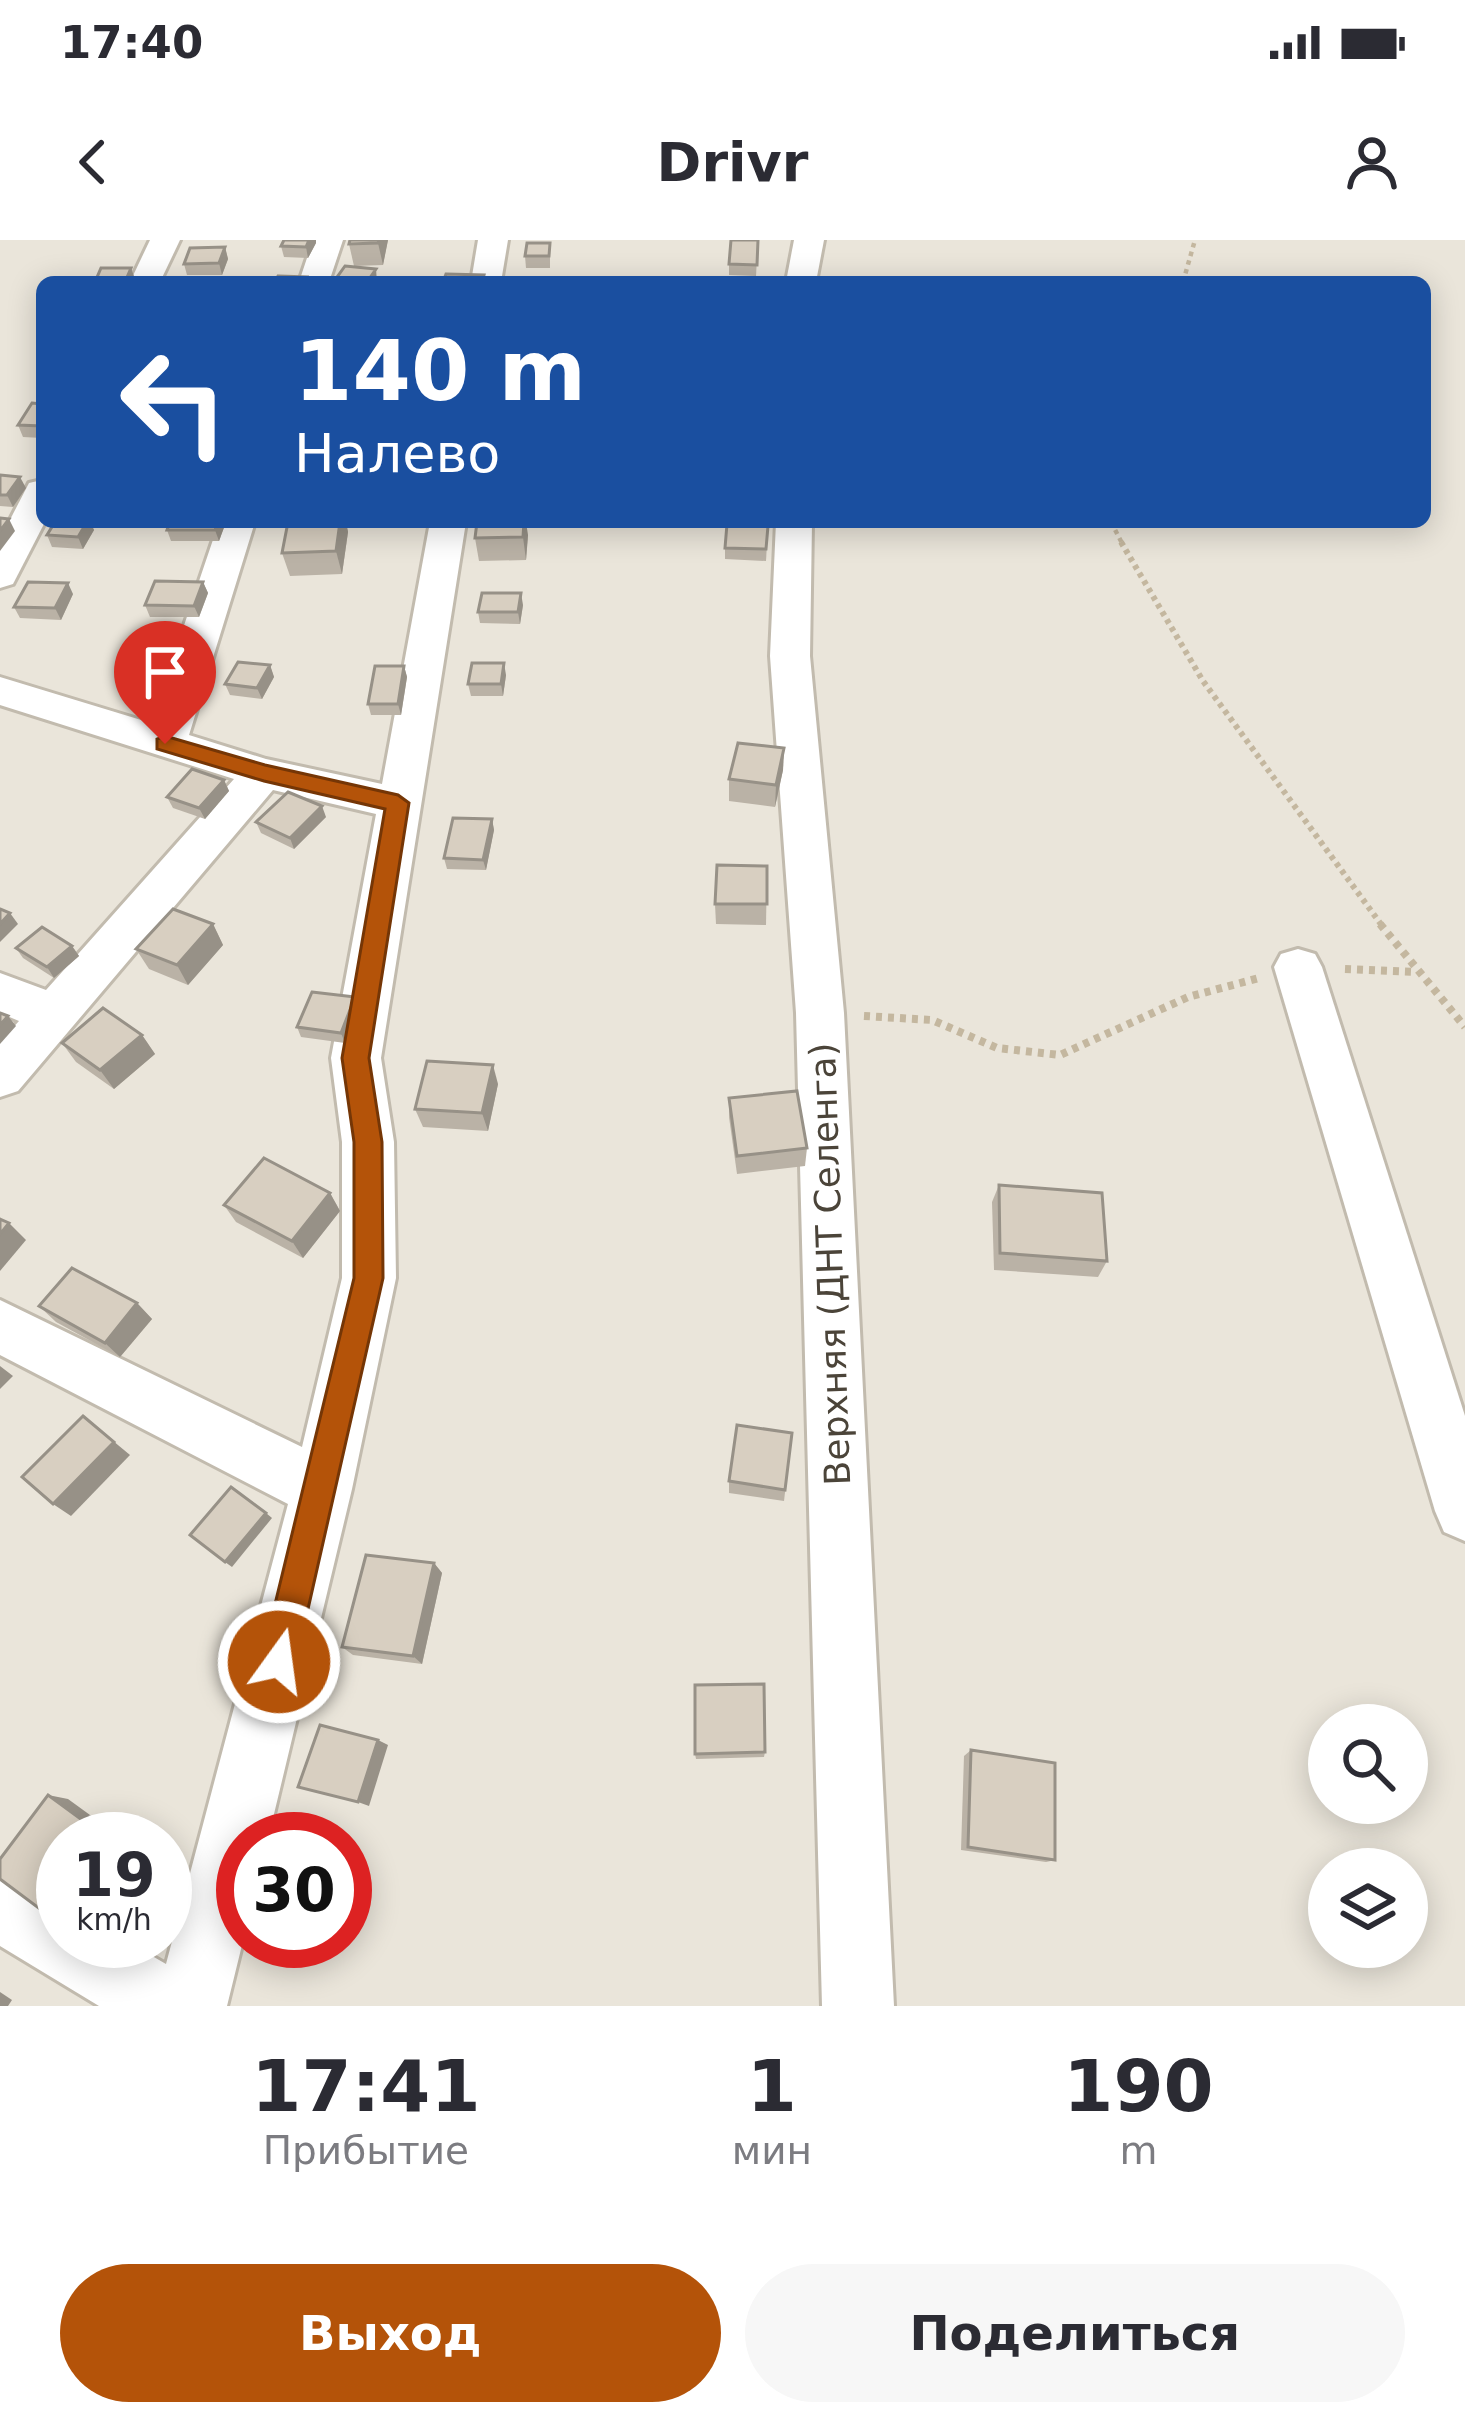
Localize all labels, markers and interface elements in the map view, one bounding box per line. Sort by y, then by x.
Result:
text: 17:40 [60,16,203,69]
icon: back [60,129,126,195]
icon: person [1339,129,1405,195]
text: Drivr [657,131,808,194]
text: 140 m [294,322,586,420]
icon: left [96,324,252,480]
text: Налево [294,422,500,485]
pin [114,621,216,744]
icon: arrive [132,639,198,705]
street label: Верхняя (ДНТ Селенга) [802,1042,858,1486]
position arrow [216,1599,342,1725]
map controls [1308,1704,1428,1968]
button: search [1308,1704,1428,1824]
speed limit sign: 30 [216,1812,372,1968]
text: 19 [72,1840,156,1910]
button: layers [1308,1848,1428,1968]
text: km/h [76,1902,152,1937]
text: 17:41 [251,2044,480,2128]
text: 1 [747,2044,797,2128]
text: 190 [1063,2044,1214,2128]
text: Прибытие [263,2128,469,2173]
text: мин [732,2128,812,2173]
text: m [1120,2128,1158,2173]
button: Выход [60,2264,721,2402]
button: Поделиться [745,2264,1405,2402]

